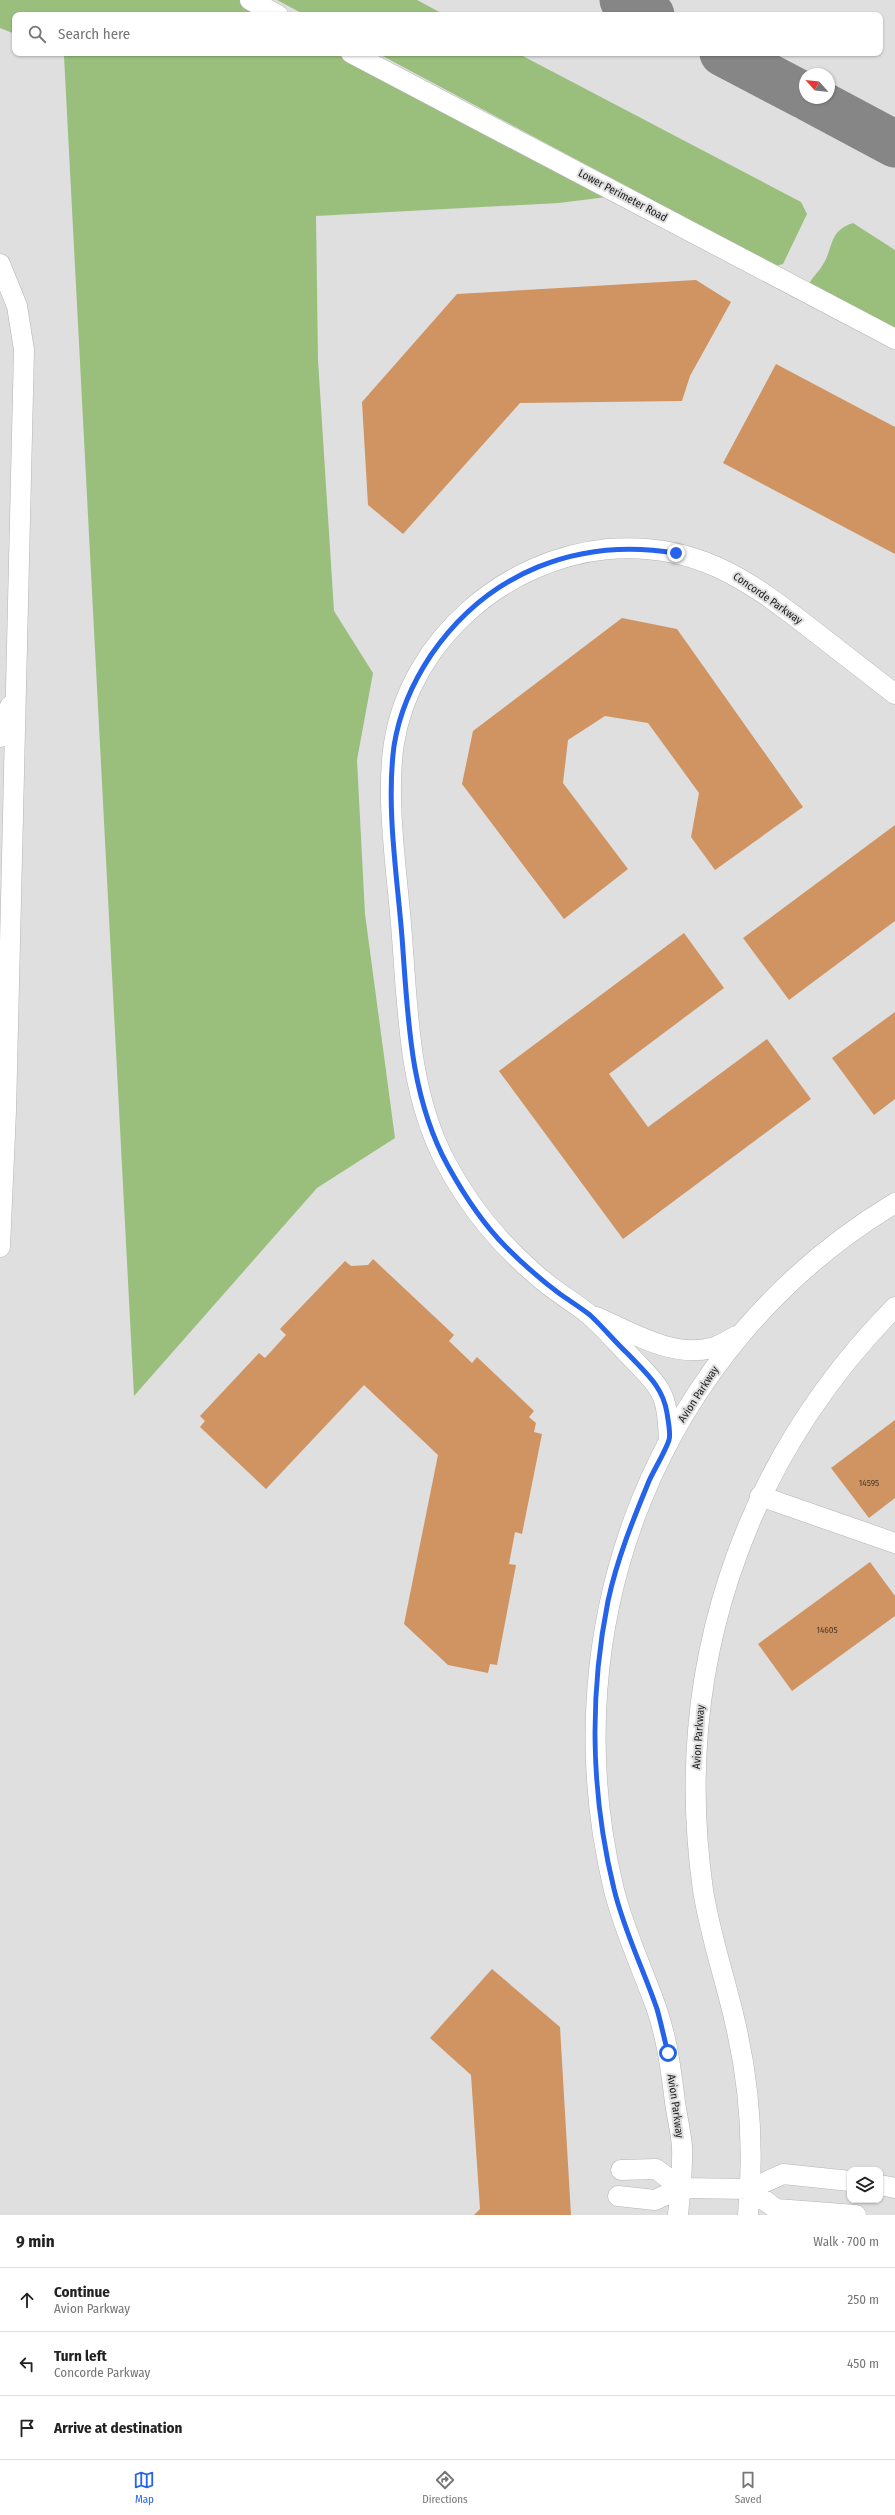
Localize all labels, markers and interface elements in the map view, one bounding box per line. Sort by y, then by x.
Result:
search box [12,12,883,56]
icon: search [26,23,48,45]
text: Search here [58,25,130,43]
north arrow [799,68,835,104]
street label: Lower Perimeter Road [576,166,669,224]
route end [667,544,685,562]
street label: Concorde Parkway [731,570,805,627]
street label: Avion Parkway [675,1364,721,1425]
house number: 14595 [859,1478,879,1488]
house number: 14605 [816,1625,838,1635]
street label: Avion Parkway [690,1704,707,1770]
route start [659,2044,677,2062]
street label: Avion Parkway [665,2073,686,2139]
map controls [847,2167,883,2203]
button: layers [847,2167,883,2203]
text: 9 min [16,2231,55,2252]
text: Walk · 700 m [813,2234,879,2249]
text: Continue [54,2283,110,2301]
icon: ahead [16,2289,38,2311]
text: 250 m [847,2292,879,2307]
text: Avion Parkway [54,2301,130,2316]
text: Turn left [54,2347,107,2365]
icon: left [16,2353,38,2375]
text: 450 m [847,2356,879,2371]
text: Concorde Parkway [54,2365,150,2380]
icon: arrive [16,2417,38,2439]
text: Arrive at destination [54,2419,182,2437]
tab: Map [133,2469,155,2506]
tab: Directions [422,2469,468,2506]
tab: Saved [735,2469,762,2506]

